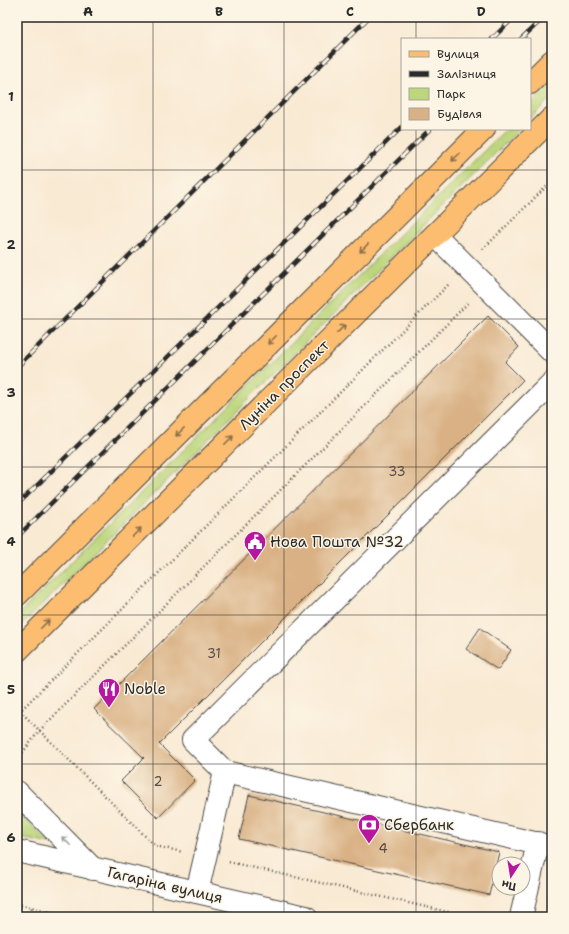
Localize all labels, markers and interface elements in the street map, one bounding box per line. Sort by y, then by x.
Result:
text: A [83,3,93,20]
text: B [215,3,223,20]
text: C [346,3,354,20]
text: D [476,3,486,20]
legend [401,38,531,130]
text: Вулиця [437,46,479,62]
text: Залізниця [437,66,496,82]
text: Парк [437,86,466,102]
text: 1 [8,88,14,105]
text: Будівля [437,106,482,122]
one-way arrow [451,152,461,161]
text: 2 [6,236,16,253]
one-way arrow [359,243,369,253]
one-way arrow [336,324,346,334]
street label: Луніна проспект [234,335,334,435]
one-way arrow [267,335,277,345]
text: 3 [6,384,16,401]
one-way arrow [175,427,185,437]
one-way arrow [224,435,234,445]
house number: 33 [388,463,406,480]
one-way arrow [132,527,142,537]
public building icon: Нова Пошта №32 [242,529,268,562]
place label: Нова Пошта №32 [270,532,404,552]
text: 4 [6,533,16,550]
one-way arrow [40,619,50,629]
house number: 31 [207,645,221,662]
restaurant icon: Noble [96,676,122,709]
place label: Noble [124,679,166,699]
text: 5 [7,681,15,698]
house number: 2 [153,773,163,790]
bank icon: Сбербанк [356,812,382,845]
place label: Сбербанк [384,815,454,835]
text: 6 [6,829,16,846]
one-way arrow [61,836,71,846]
house number: 4 [378,840,388,857]
north arrow [491,856,531,896]
street label: Гагаріна вулиця [105,862,225,908]
text: Пн [500,876,518,894]

